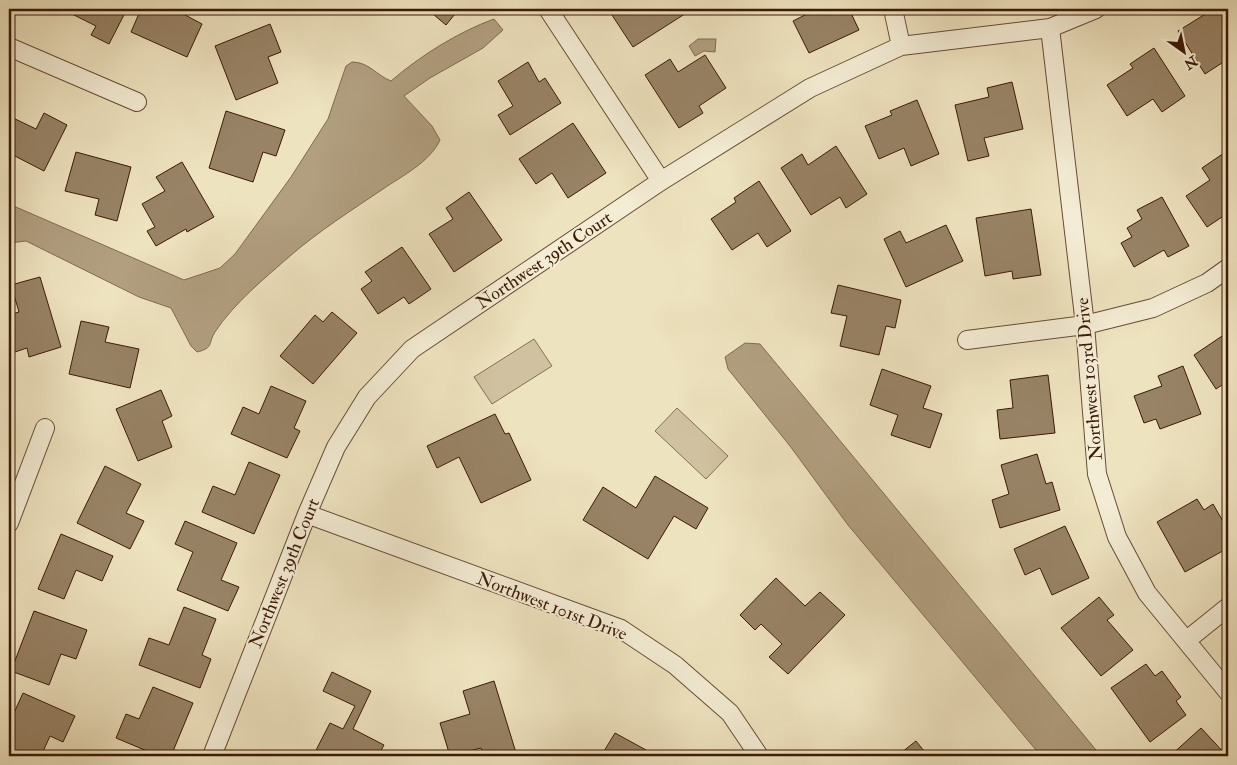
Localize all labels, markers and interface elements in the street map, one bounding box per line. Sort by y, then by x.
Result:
north arrow [1160,28,1210,78]
text: N [1181,51,1202,73]
street label: Northwest 39th Court [472,206,617,314]
street label: Northwest 103rd Drive [1071,296,1108,461]
street label: Northwest 39th Court [244,495,325,651]
street label: Northwest 101st Drive [473,567,631,646]

